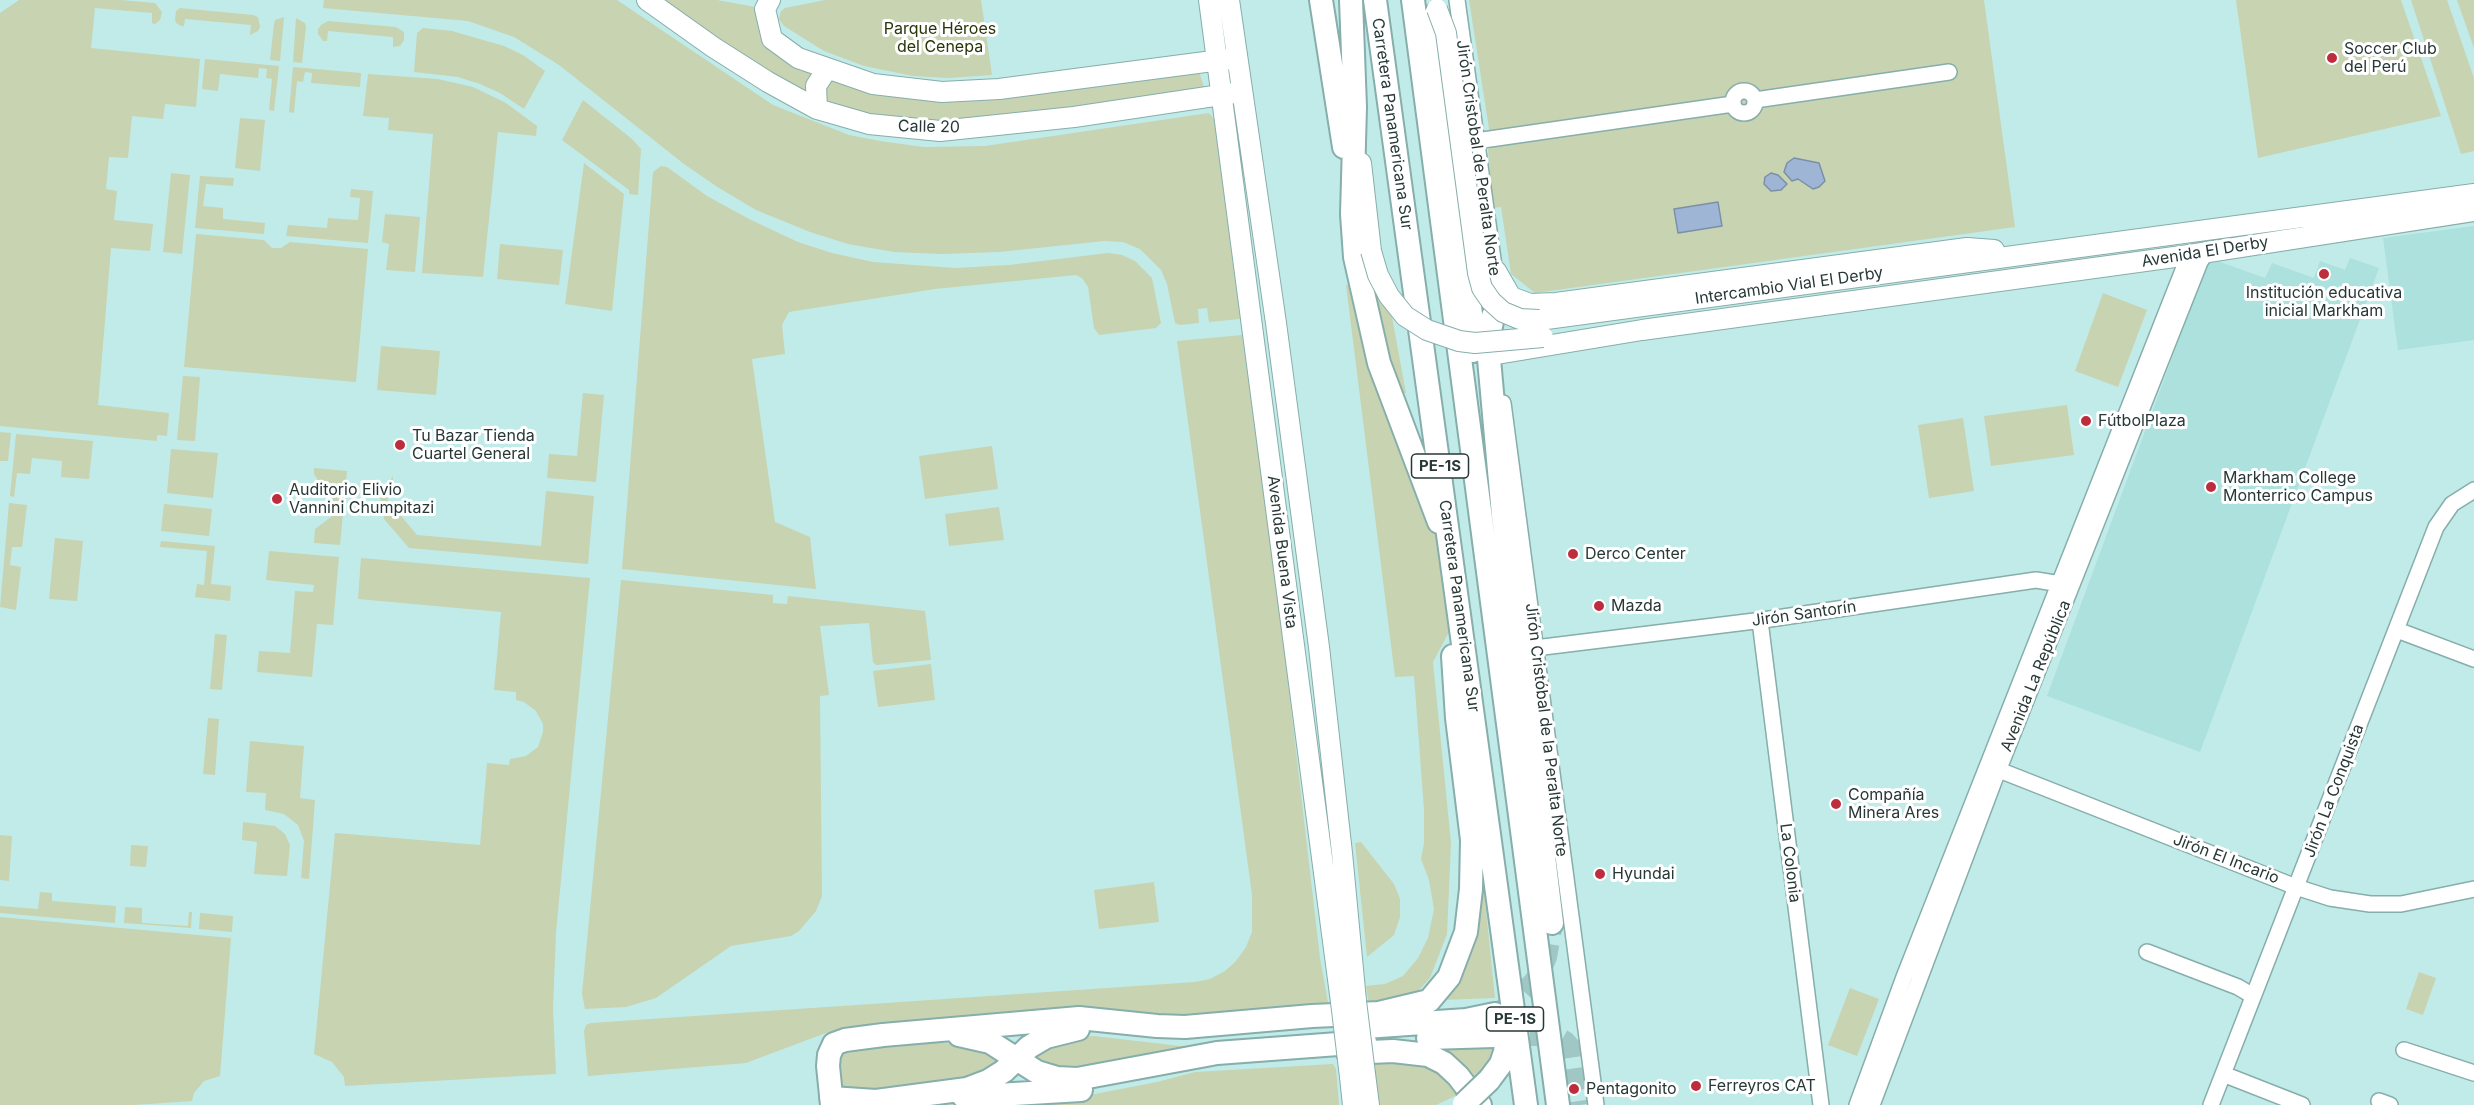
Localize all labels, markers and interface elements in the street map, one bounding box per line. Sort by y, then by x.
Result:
street label: Carretera Panamericana Sur [1368,17,1416,231]
park label: Parque Héroes del Cenepa [884,19,996,57]
street label: Jirón Cristobal de Peralta Norte [1452,39,1504,277]
place label: Soccer Club del Perú [2344,39,2437,77]
marker: Soccer Club del Perú [2325,51,2339,65]
street label: Calle 20 [898,117,960,137]
street label: Avenida El Derby [2140,232,2270,272]
street label: Intercambio Vial El Derby [1694,263,1884,309]
marker: Institución educativa inicial Markham [2317,267,2331,281]
place label: Institución educativa inicial Markham [2246,283,2402,321]
place label: FútbolPlaza [2098,411,2186,431]
marker: FútbolPlaza [2079,414,2093,428]
place label: Tu Bazar Tienda Cuartel General [412,426,535,464]
marker: Tu Bazar Tienda Cuartel General [393,438,407,452]
road number: PE-1S [1412,454,1468,478]
place label: Markham College Monterrico Campus [2223,468,2373,506]
street label: Avenida Buena Vista [1263,474,1301,630]
place label: Auditorio Elivio Vannini Chumpitazi [289,480,434,518]
marker: Markham College Monterrico Campus [2204,480,2218,494]
marker: Auditorio Elivio Vannini Chumpitazi [270,492,284,506]
street label: Carretera Panamericana Sur [1435,499,1483,713]
place label: Derco Center [1585,544,1686,564]
marker: Derco Center [1566,547,1580,561]
place label: Mazda [1611,596,1662,616]
street label: Jirón Santorín [1751,597,1857,631]
street label: Avenida La República [1997,597,2075,755]
marker: Mazda [1592,599,1606,613]
street label: Jirón Cristóbal de la Peralta Norte [1521,602,1571,858]
street label: Jirón La Conquista [2300,722,2368,860]
place label: Compañía Minera Ares [1848,785,1939,823]
marker: Compañía Minera Ares [1829,797,1843,811]
street label: La Colonia [1776,822,1804,904]
street label: Jirón El Incario [2170,830,2282,888]
place label: Hyundai [1612,864,1675,884]
marker: Hyundai [1593,867,1607,881]
road number: PE-1S [1486,1007,1544,1031]
place label: Ferreyros CAT [1708,1076,1816,1096]
place label: Pentagonito [1586,1079,1677,1099]
marker: Ferreyros CAT [1689,1079,1703,1093]
marker: Pentagonito [1567,1082,1581,1096]

